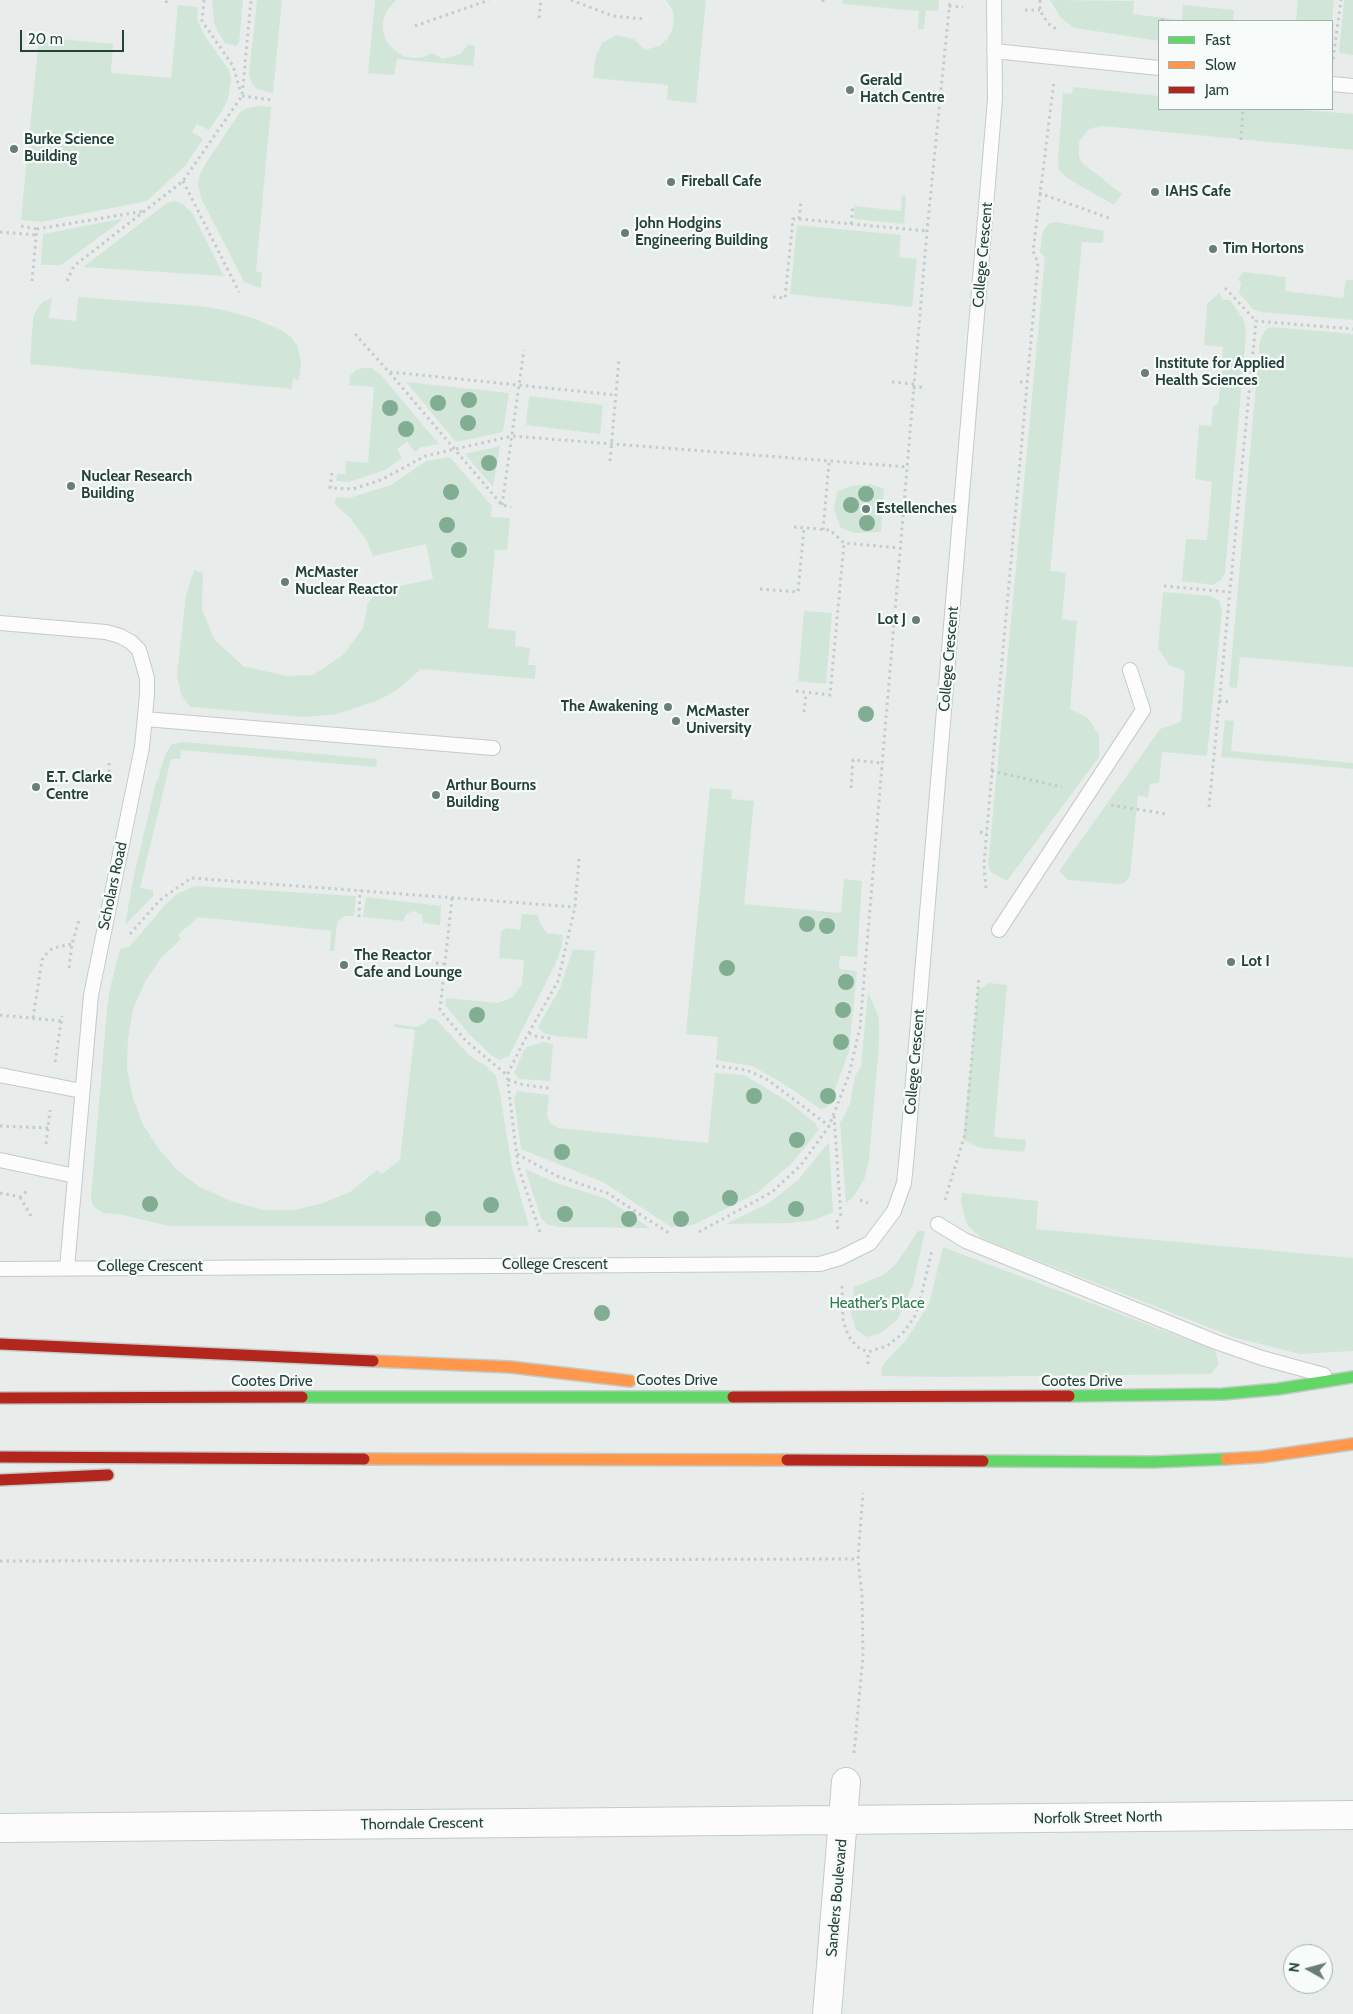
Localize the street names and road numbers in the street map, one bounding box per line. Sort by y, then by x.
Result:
street label: College Crescent [969,202,997,308]
street label: College Crescent [935,606,963,712]
street label: Scholars Road [95,840,131,932]
street label: College Crescent [901,1009,929,1115]
street label: College Crescent [502,1256,608,1274]
street label: College Crescent [97,1258,203,1276]
street label: Cootes Drive [636,1372,718,1390]
street label: Cootes Drive [231,1373,313,1391]
street label: Cootes Drive [1041,1373,1123,1391]
street label: Norfolk Street North [1034,1808,1162,1828]
street label: Thorndale Crescent [360,1814,484,1834]
street label: Sanders Boulevard [823,1838,851,1958]

